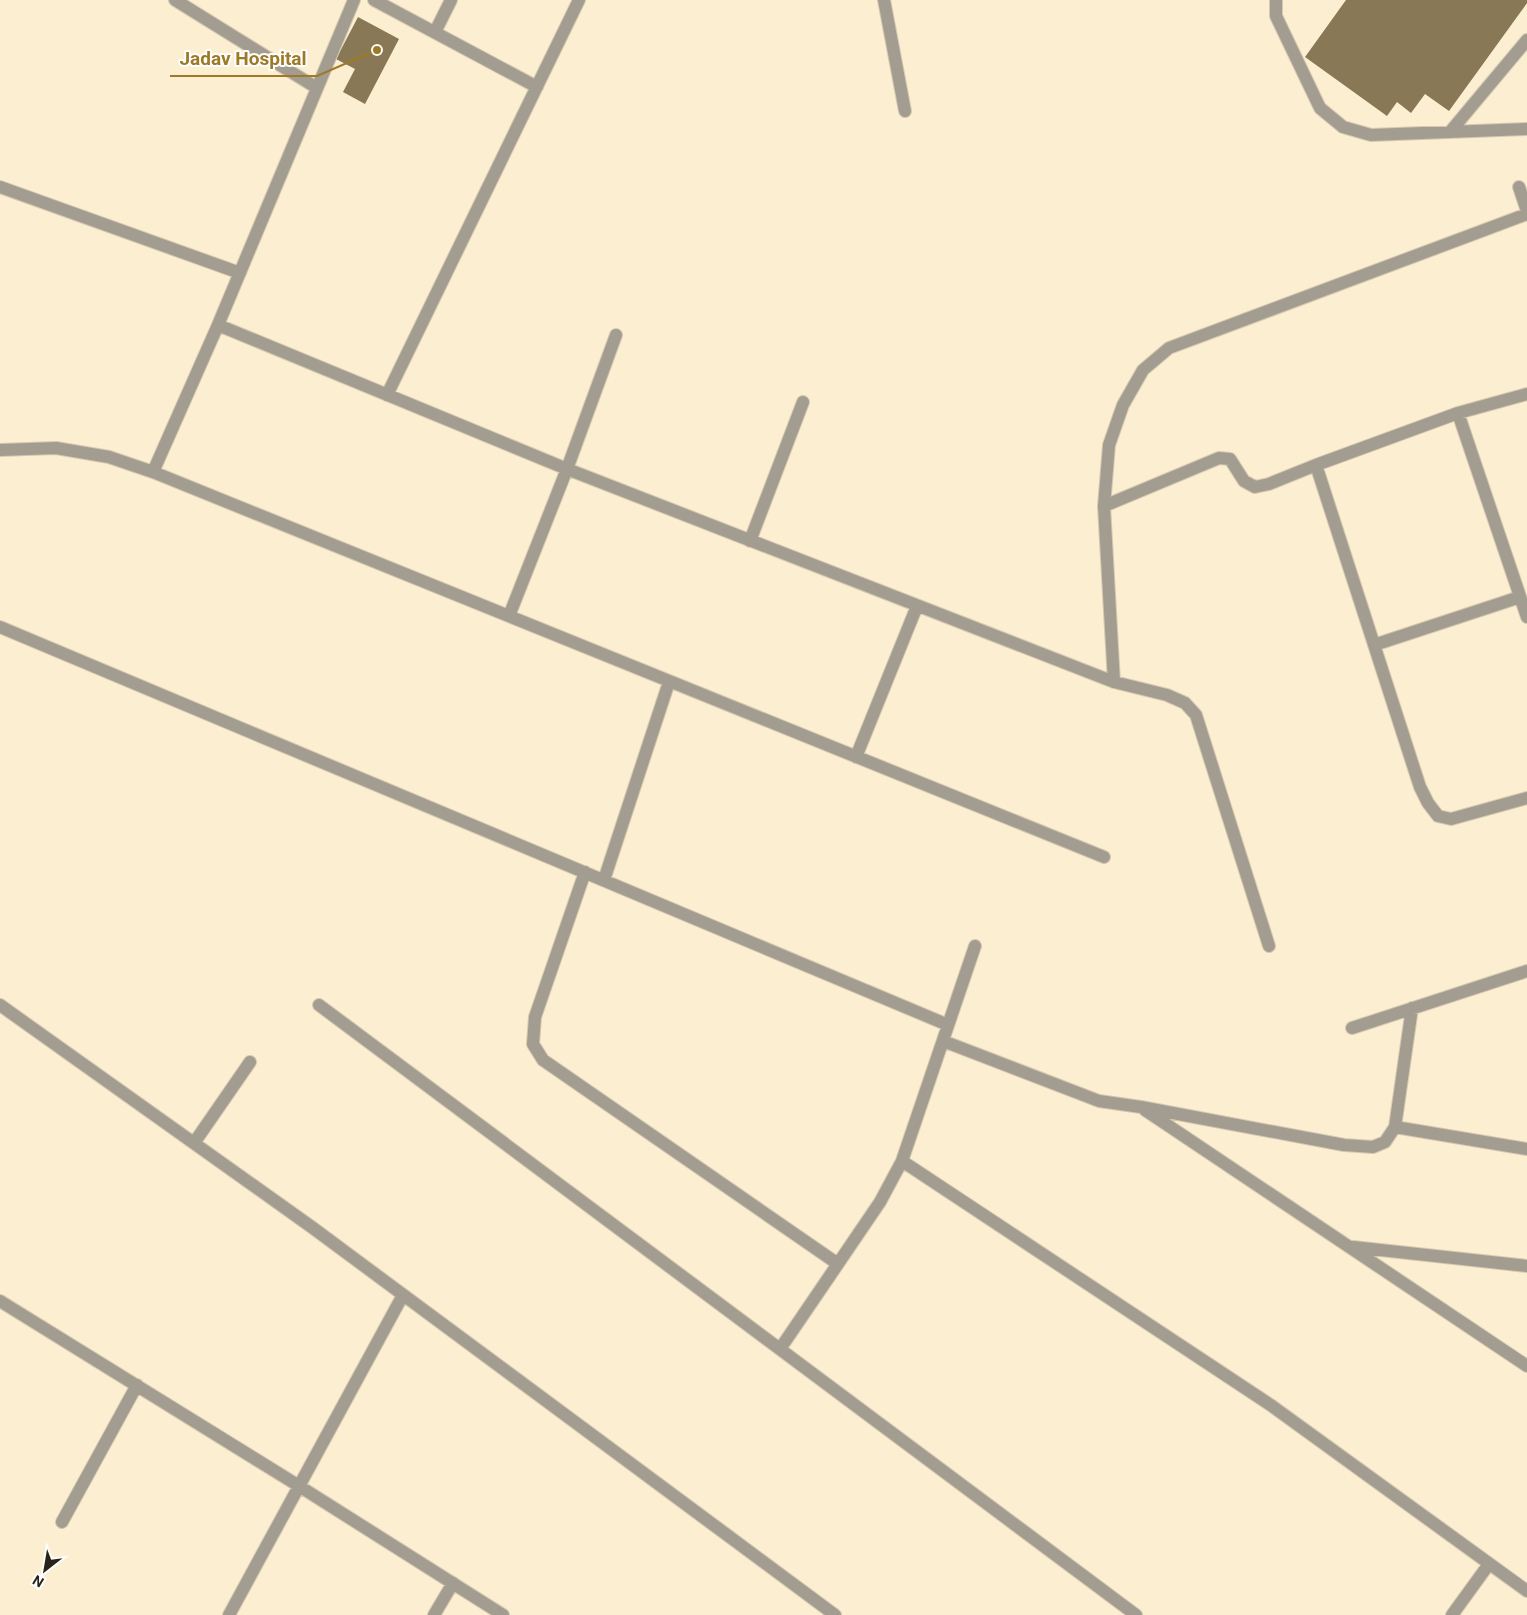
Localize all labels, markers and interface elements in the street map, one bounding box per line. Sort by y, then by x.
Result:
callout: Jadav Hospital [170,42,317,76]
text: Jadav Hospital [179,47,307,70]
north arrow [20,1545,70,1595]
text: N [30,1572,47,1591]

